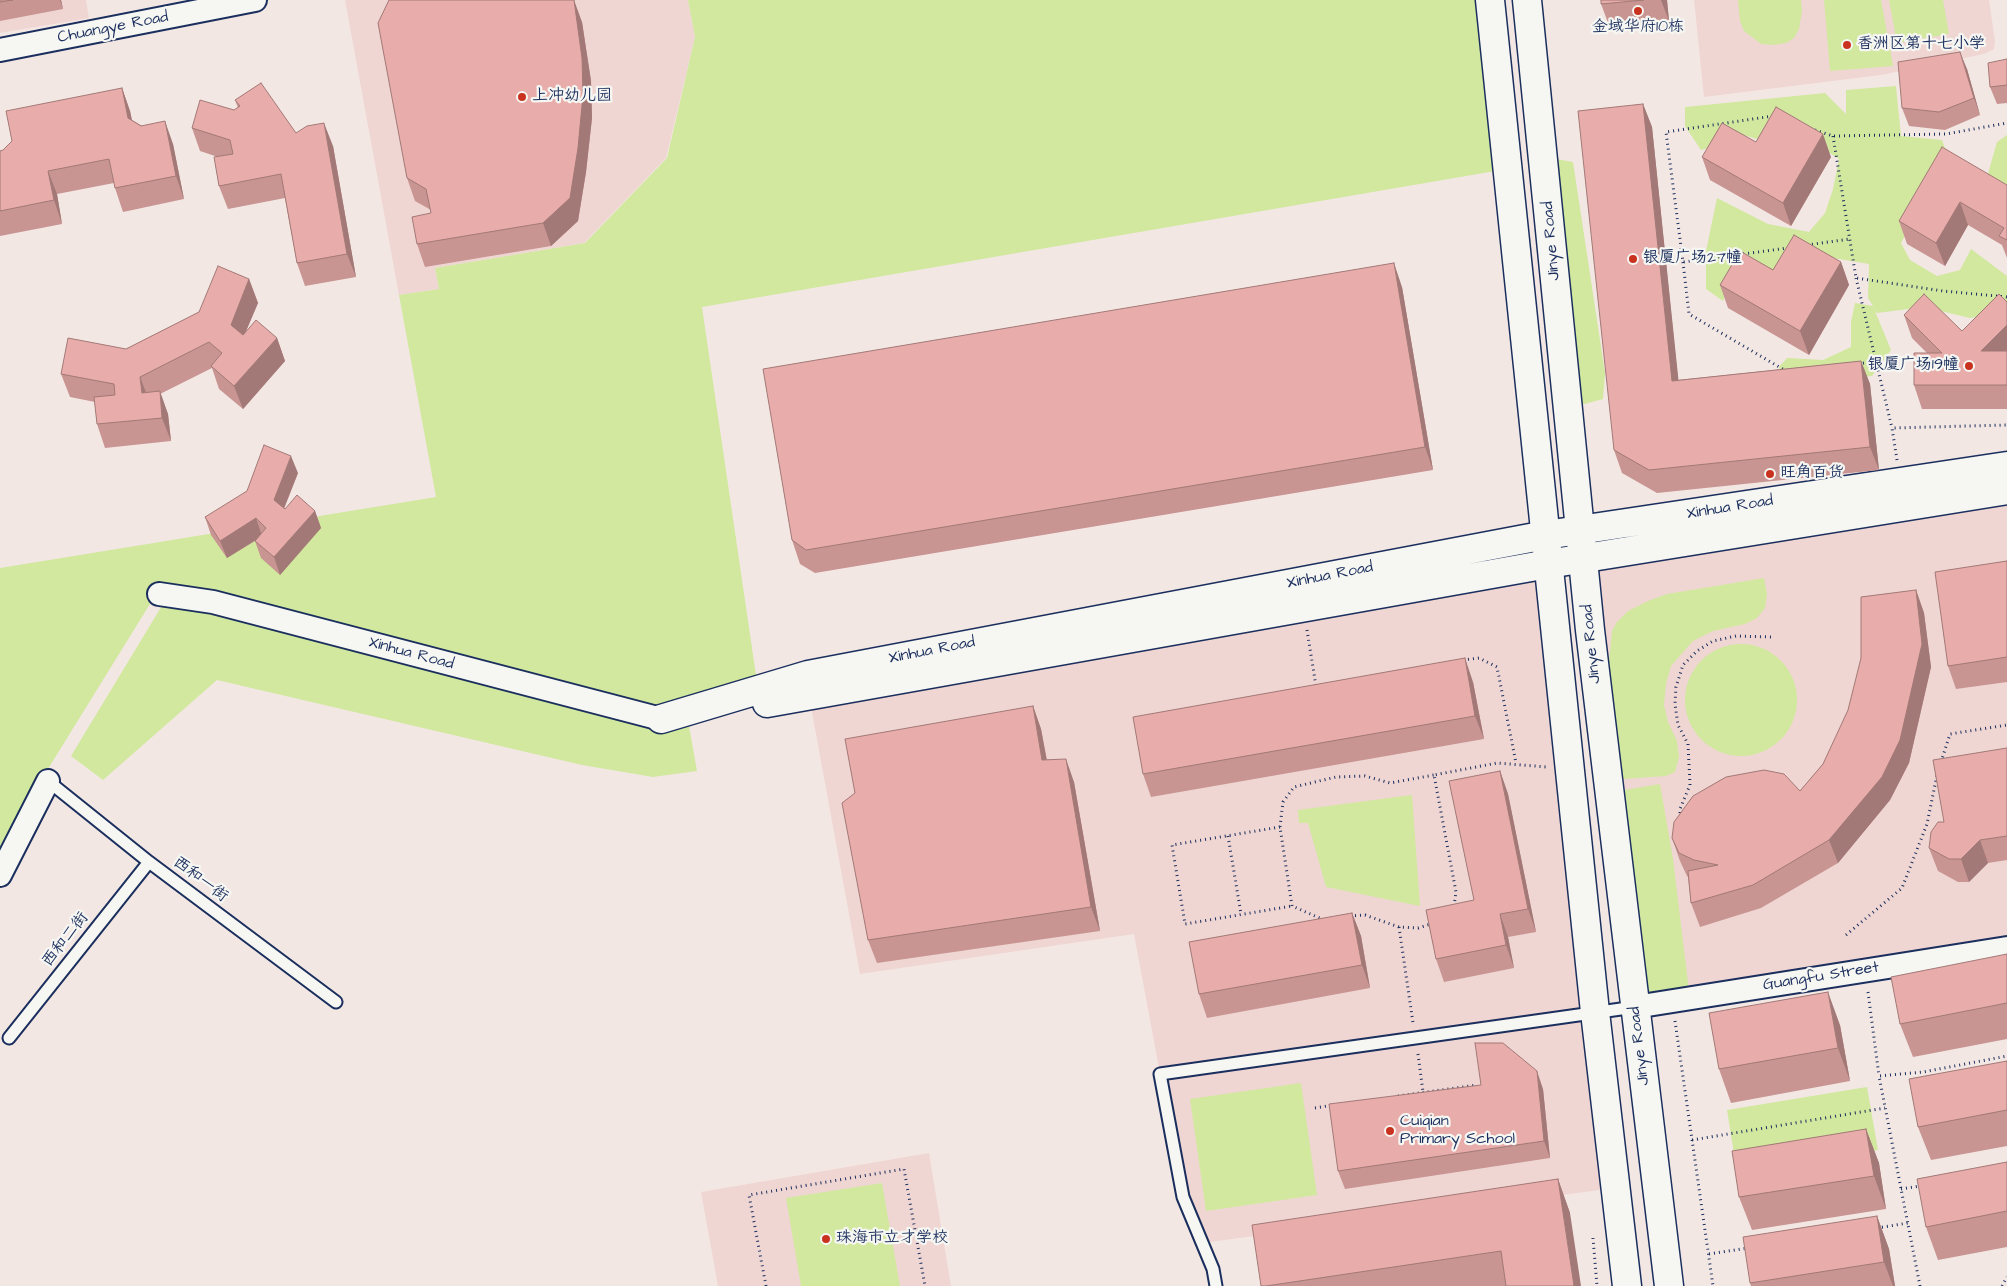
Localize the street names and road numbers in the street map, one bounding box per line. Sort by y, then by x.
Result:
street label: Chuangye Road [56,8,170,48]
street label: Jinye Road [1539,201,1565,281]
street label: Xinhua Road [1685,492,1775,524]
street label: Xinhua Road [1285,558,1375,594]
street label: Jinye Road [1578,603,1606,685]
street label: Xinhua Road [366,633,456,675]
street label: Xinhua Road [887,633,977,669]
street label: 西和一街 [169,853,231,907]
street label: 西和二街 [39,909,93,971]
street label: Guangfu Street [1762,958,1880,996]
street label: Jinye Road [1626,1005,1654,1087]

